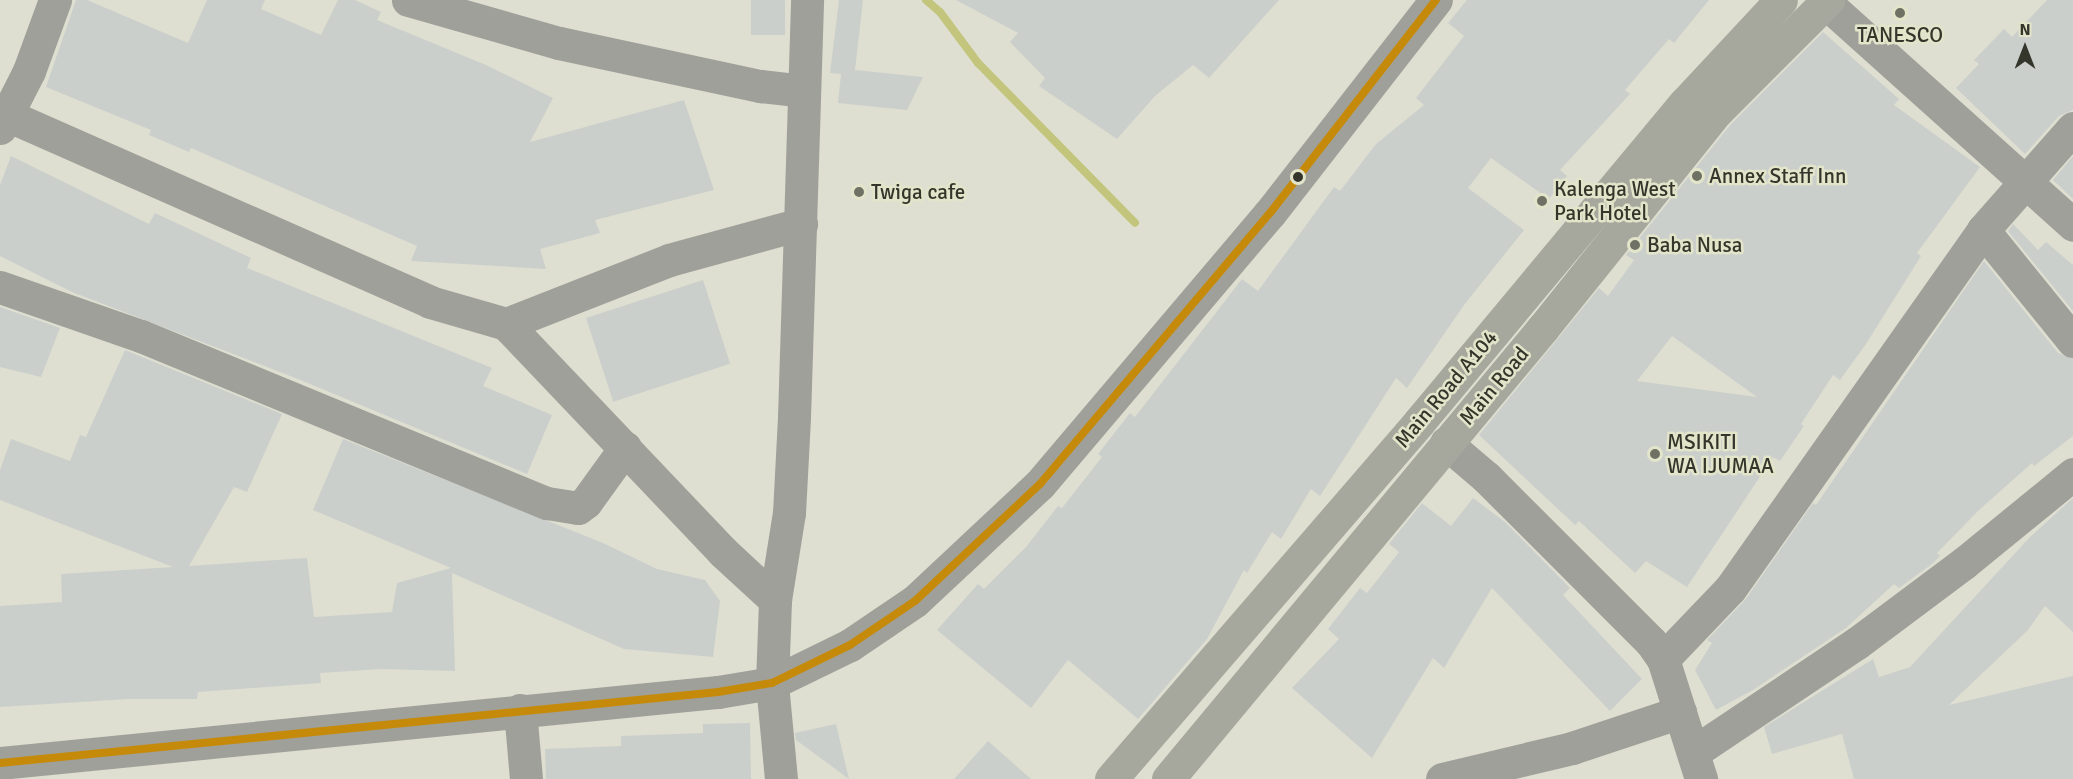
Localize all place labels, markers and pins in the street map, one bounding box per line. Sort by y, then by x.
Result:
marker: TANESCO [1893,6,1907,20]
place label: TANESCO [1857,22,1943,48]
place label: Annex Staff Inn [1709,163,1846,189]
marker: Annex Staff Inn [1690,169,1704,183]
unlabelled marker [1292,171,1304,183]
place label: Kalenga West Park Hotel [1554,176,1676,226]
place label: Twiga cafe [871,179,965,205]
marker: Twiga cafe [852,185,866,199]
marker: Kalenga West Park Hotel [1535,194,1549,208]
place label: Baba Nusa [1647,232,1742,258]
marker: Baba Nusa [1628,238,1642,252]
place label: MSIKITI WA IJUMAA [1667,429,1774,479]
marker: MSIKITI WA IJUMAA [1648,447,1662,461]

